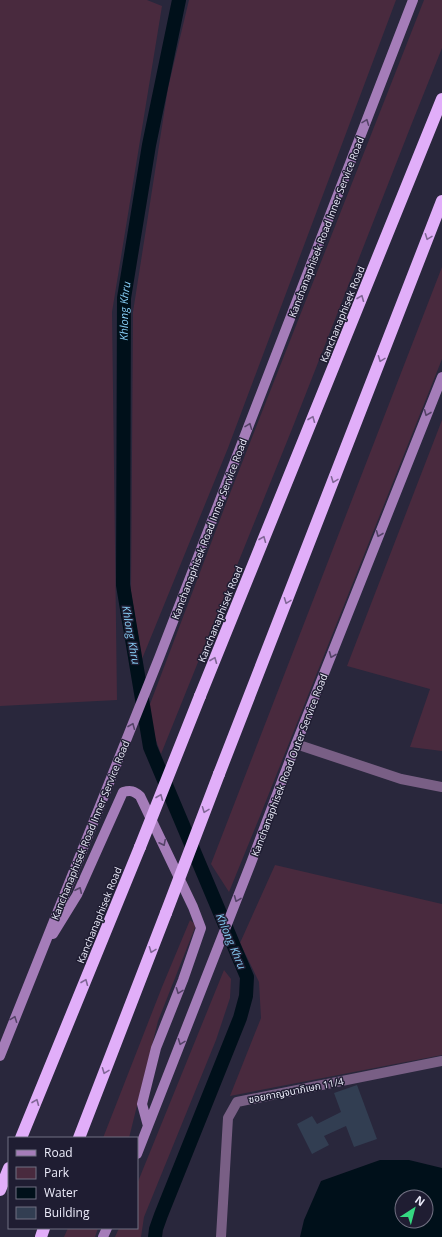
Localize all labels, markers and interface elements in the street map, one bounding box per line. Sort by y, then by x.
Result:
one-way arrow [362,118,370,125]
street label: Kanchanaphisek Road Inner Service Road [286,135,366,319]
one-way arrow [424,234,432,241]
street label: Kanchanaphisek Road [317,264,367,364]
water label: Khlong Khru [116,280,134,341]
one-way arrow [356,295,364,303]
one-way arrow [377,355,385,362]
one-way arrow [424,410,432,417]
one-way arrow [308,415,316,422]
one-way arrow [244,422,252,429]
street label: Kanchanaphisek Road Inner Service Road [169,437,249,621]
one-way arrow [330,476,338,483]
one-way arrow [376,530,384,537]
one-way arrow [259,536,267,543]
street label: Kanchanaphisek Road [195,564,245,664]
one-way arrow [283,597,291,604]
water label: Khlong Khru [119,604,144,666]
one-way arrow [328,651,336,658]
one-way arrow [210,656,218,663]
street label: Kanchanaphisek Road Outer Service Road [248,672,330,858]
one-way arrow [128,722,136,729]
street label: Kanchanaphisek Road Inner Service Road [48,739,132,921]
one-way arrow [155,794,163,801]
one-way arrow [202,807,210,814]
one-way arrow [158,839,166,847]
street label: Kanchanaphisek Road [74,865,124,965]
one-way arrow [74,887,82,895]
one-way arrow [234,895,242,903]
water label: Khlong Khru [213,910,250,971]
one-way arrow [148,946,156,953]
one-way arrow [80,978,88,986]
one-way arrow [175,988,183,995]
one-way arrow [10,1016,18,1023]
one-way arrow [177,1039,185,1046]
one-way arrow [102,1067,110,1074]
street label: ซอยกาญจนาภิเษก 11/4 [247,1074,345,1106]
one-way arrow [31,1098,39,1106]
legend [8,1137,138,1229]
text: Road [44,1144,73,1161]
text: Park [44,1164,70,1181]
text: Water [44,1184,78,1201]
north arrow [394,1189,434,1229]
text: N [412,1192,428,1209]
text: Building [44,1204,90,1221]

